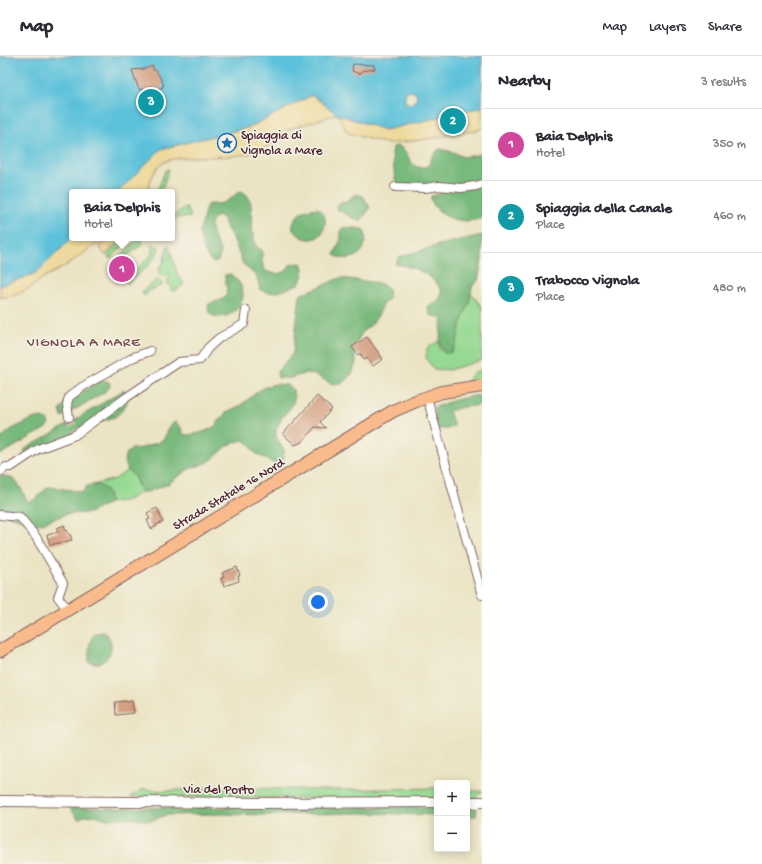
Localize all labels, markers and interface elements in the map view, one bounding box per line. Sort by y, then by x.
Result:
text: Map [20,16,53,39]
text: Map [603,19,627,36]
text: Layers [649,19,686,36]
text: Share [708,19,742,36]
text: Nearby [498,72,551,92]
text: 3 results [701,75,746,90]
pin: 3 [138,87,164,117]
pin: 2 [440,106,466,136]
text: Baia Delphis [536,128,612,146]
place label: Spiaggia di Vignola a Mare [240,129,323,159]
place icon: Spiaggia di Vignola a Mare [216,132,238,154]
text: 1 [508,137,514,152]
text: 350 m [713,137,746,152]
text: Hotel [536,146,565,161]
popup [69,189,175,241]
text: Baia Delphis [84,199,160,217]
text: Spiaggia della Canale [536,200,672,218]
text: 2 [508,209,514,224]
text: 460 m [714,209,746,224]
text: Hotel [84,217,113,232]
text: Place [536,218,564,233]
pin: 1 [109,254,135,284]
text: Trabocco Vignola [536,272,639,290]
text: 3 [508,281,514,296]
text: 480 m [713,281,746,296]
text: Place [536,290,564,305]
district label: VIGNOLA A MARE [26,335,141,352]
street label: Strada Statale 16 Nord [171,455,289,534]
your location [308,592,328,612]
map controls [434,780,470,852]
button: + [434,780,470,816]
street label: Via del Porto [182,783,255,798]
button: − [434,816,470,852]

